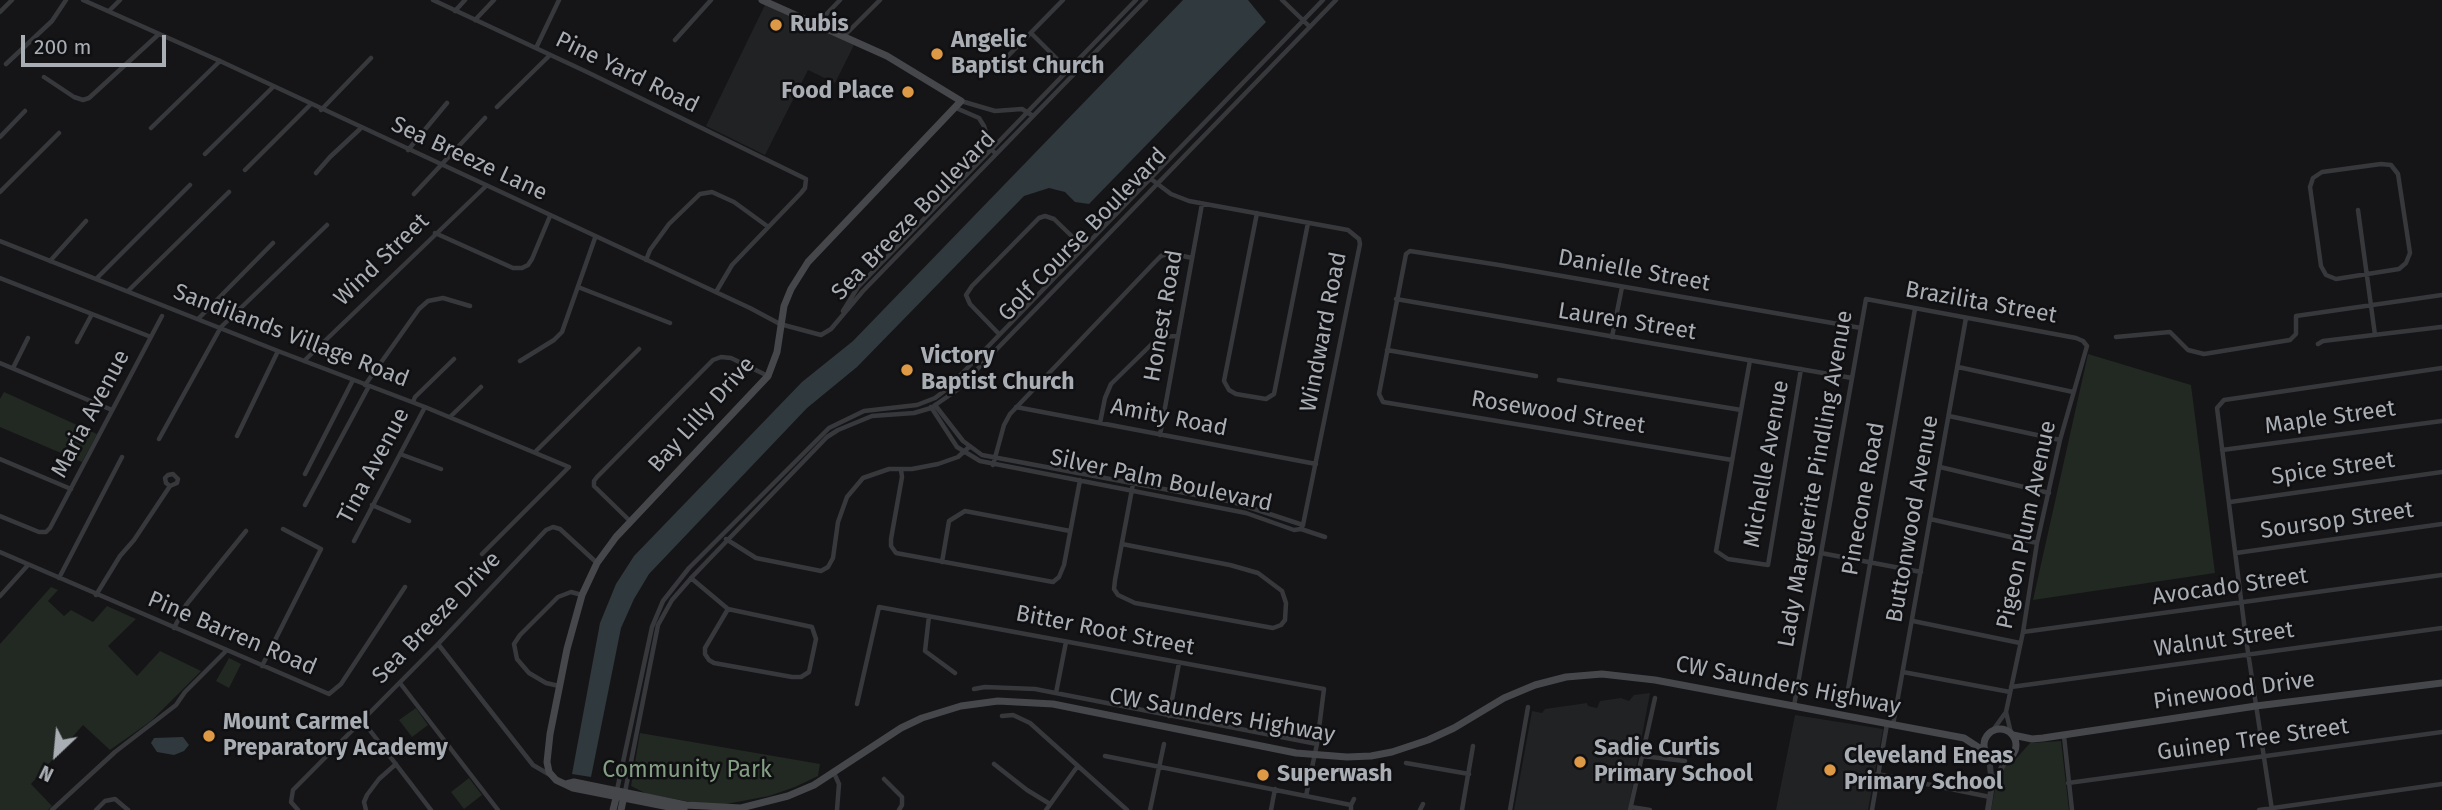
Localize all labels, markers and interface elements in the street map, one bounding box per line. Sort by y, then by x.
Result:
place label: Rubis [790,11,849,39]
marker: Rubis [768,17,784,33]
scale bar [24,21,170,65]
street label: Pine Yard Road [551,26,703,120]
place label: Angelic Baptist Church [951,27,1105,81]
text: 200 m [34,34,91,60]
marker: Angelic Baptist Church [929,46,945,62]
place label: Food Place [781,78,894,106]
marker: Food Place [900,84,916,100]
street label: Sea Breeze Lane [387,111,551,207]
street label: Sea Breeze Boulevard [826,126,1002,306]
street label: Golf Course Boulevard [993,142,1173,328]
street label: Wind Street [329,208,435,312]
street label: Danielle Street [1556,244,1712,298]
street label: Honest Road [1139,248,1189,384]
street label: Windward Road [1295,250,1353,414]
street label: Brazilita Street [1903,276,2059,330]
street label: Sandilands Village Road [169,278,413,394]
street label: Lauren Street [1556,297,1698,347]
street label: Lady Marguerite Pindling Avenue [1773,308,1859,650]
place label: Victory Baptist Church [921,343,1075,397]
street label: Maria Avenue [46,345,136,483]
street label: Bay Lilly Drive [643,351,761,479]
marker: Victory Baptist Church [899,362,915,378]
street label: Michelle Avenue [1739,378,1795,550]
street label: Rosewood Street [1469,386,1647,440]
street label: Amity Road [1108,393,1230,443]
street label: Maple Street [2263,395,2397,441]
street label: Tina Avenue [332,404,416,528]
street label: Buttonwood Avenue [1881,413,1945,625]
street label: Pigeon Plum Avenue [1991,418,2063,632]
street label: Pinecone Road [1837,420,1891,578]
street label: Silver Palm Boulevard [1047,444,1275,518]
street label: Spice Street [2270,447,2396,491]
street label: Soursop Street [2259,497,2415,545]
street label: Sea Breeze Drive [367,546,507,690]
street label: Avocado Street [2150,562,2310,612]
street label: Pine Barren Road [143,586,321,682]
street label: Bitter Root Street [1013,600,1197,662]
street label: Walnut Street [2152,617,2296,663]
street label: CW Saunders Highway [1673,651,1903,721]
street label: Pinewood Drive [2151,666,2317,716]
street label: CW Saunders Highway [1107,683,1337,749]
place label: Mount Carmel Preparatory Academy [223,709,448,763]
street label: Guinep Tree Street [2155,713,2351,767]
north arrow [21,719,91,789]
marker: Mount Carmel Preparatory Academy [201,728,217,744]
place label: Sadie Curtis Primary School [1594,735,1753,789]
place label: Cleveland Eneas Primary School [1844,743,2013,797]
marker: Sadie Curtis Primary School [1572,754,1588,770]
park label: Community Park [602,757,772,785]
text: N [36,760,57,786]
place label: Superwash [1277,761,1393,789]
marker: Cleveland Eneas Primary School [1822,762,1838,778]
marker: Superwash [1255,767,1271,783]

